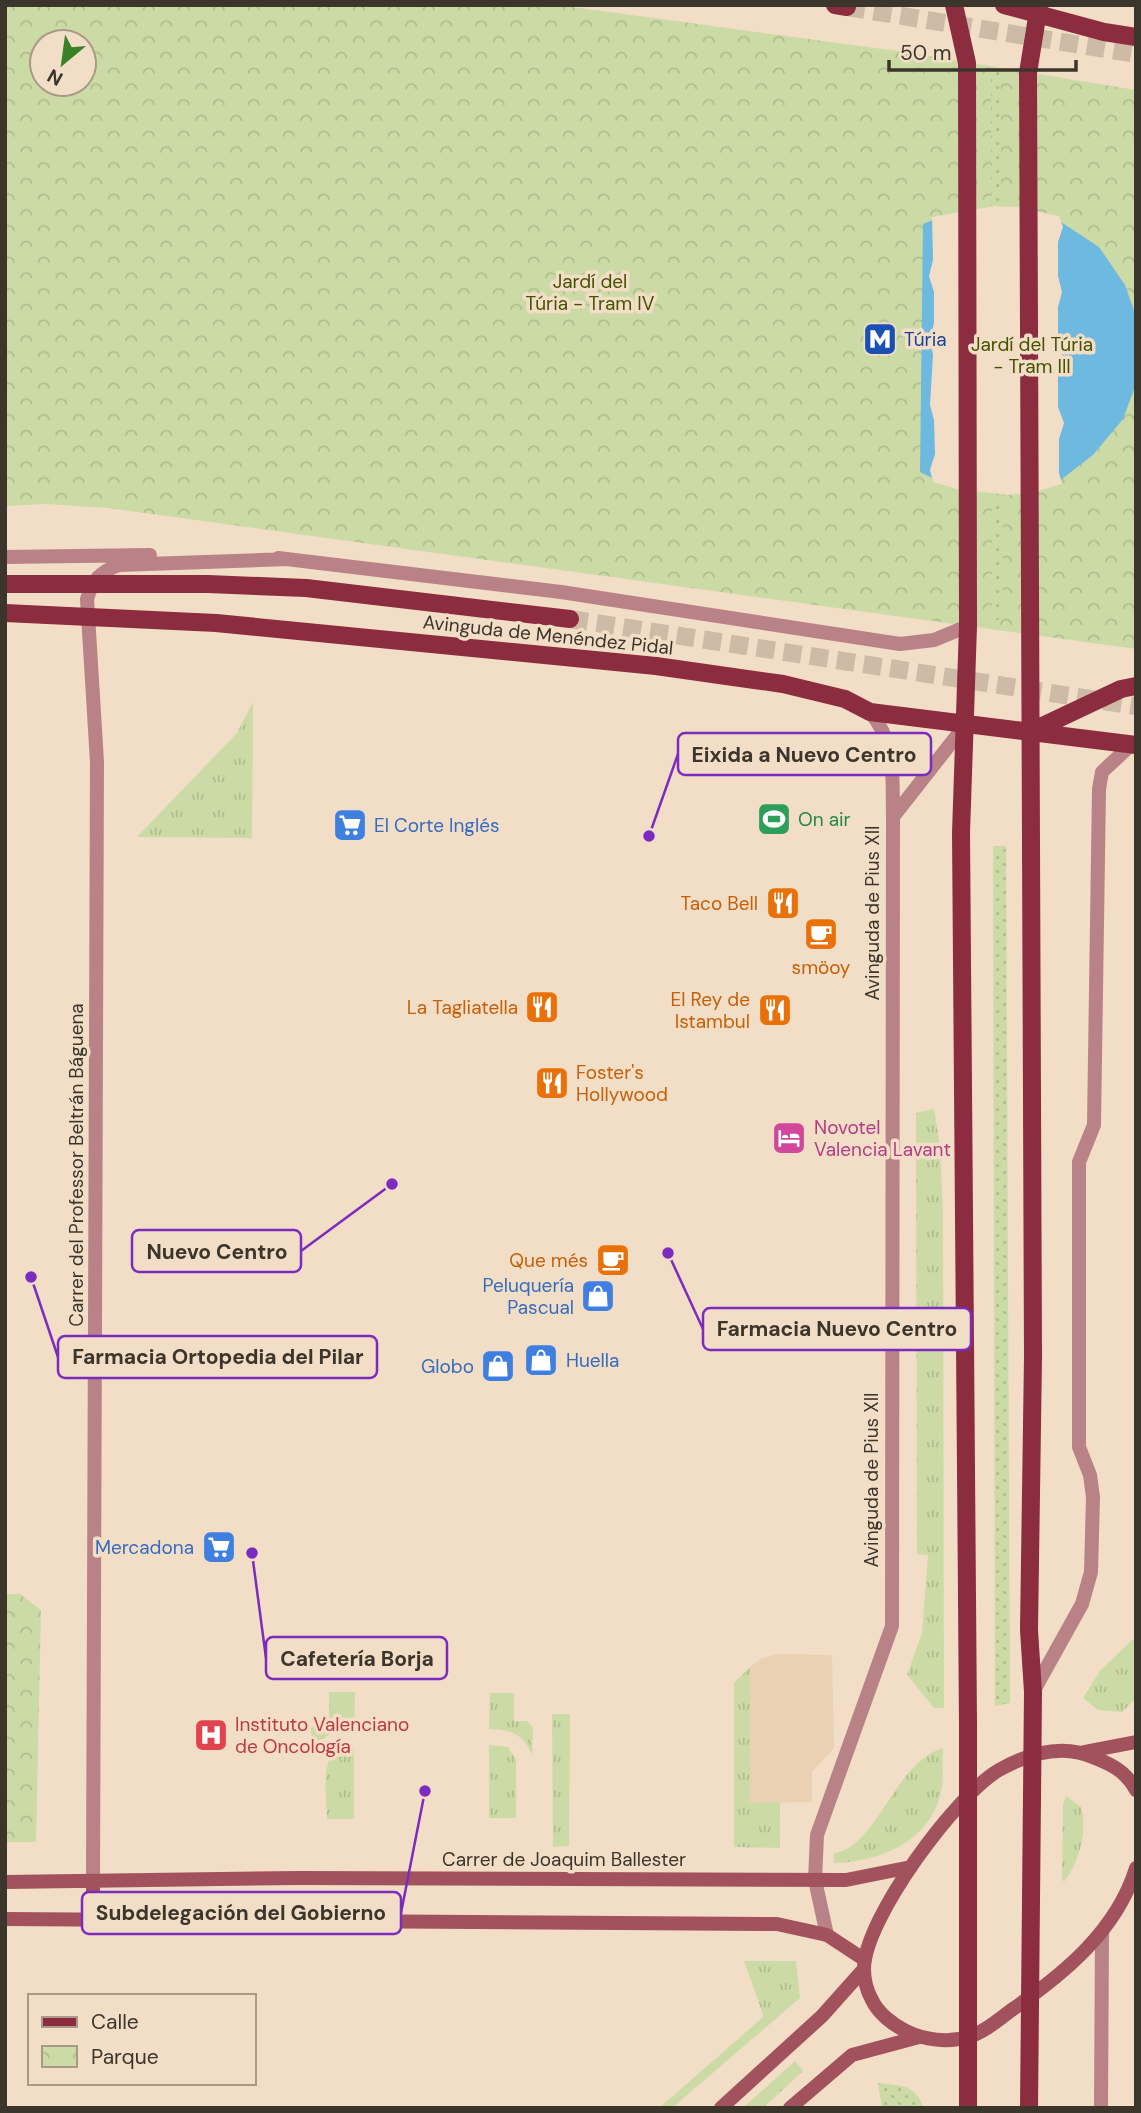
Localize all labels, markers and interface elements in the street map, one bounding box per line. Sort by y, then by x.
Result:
north arrow [28,28,98,98]
scale bar [889,28,1076,72]
text: 50 m [900,39,951,67]
text: N [43,63,67,92]
park label: Jardí del Túria - Tram IV [526,269,655,316]
metro station icon: Túria [861,320,899,358]
place label: Túria [904,327,947,352]
park label: Jardí del Túria - Tram III [971,332,1093,379]
street label: Avinguda de Menéndez Pidal [422,609,674,661]
callout: Eixida a Nuevo Centro [678,733,931,775]
text: Eixida a Nuevo Centro [692,741,917,769]
sports icon: On air [755,800,793,838]
supermarket icon: El Corte Inglés [331,806,369,844]
place label: On air [798,807,851,832]
place label: El Corte Inglés [374,813,500,838]
street label: Avinguda de Pius XII [860,825,885,1001]
restaurant icon: Taco Bell [764,884,802,922]
place label: Taco Bell [680,891,758,916]
cafe icon: smöoy [802,915,840,953]
place label: smöoy [792,955,851,980]
place label: El Rey de Istambul [671,987,750,1034]
restaurant icon: La Tagliatella [523,988,561,1026]
restaurant icon: El Rey de Istambul [756,991,794,1029]
place label: La Tagliatella [407,995,518,1020]
street label: Carrer del Professor Beltrán Báguena [64,1003,89,1327]
place label: Foster's Hollywood [576,1060,668,1107]
restaurant icon: Foster's Hollywood [533,1064,571,1102]
place label: Novotel Valencia Lavant [814,1115,951,1162]
hotel icon: Novotel Valencia Lavant [770,1119,808,1157]
callout: Nuevo Centro [132,1230,301,1272]
text: Nuevo Centro [146,1238,288,1266]
cafe icon: Que més [594,1241,632,1279]
place label: Que més [509,1248,588,1273]
place label: Peluquería Pascual [482,1273,574,1320]
shop icon: Peluquería Pascual [579,1277,617,1315]
callout: Farmacia Nuevo Centro [703,1308,971,1350]
text: Farmacia Nuevo Centro [717,1315,957,1343]
callout: Farmacia Ortopedia del Pilar [58,1336,377,1378]
shop icon: Huella [522,1341,560,1379]
text: Farmacia Ortopedia del Pilar [72,1343,364,1371]
shop icon: Globo [479,1347,517,1385]
place label: Huella [566,1348,619,1373]
place label: Globo [421,1354,474,1379]
street label: Avinguda de Pius XII [859,1392,884,1568]
supermarket icon: Mercadona [200,1528,238,1566]
place label: Mercadona [95,1535,194,1560]
callout: Cafetería Borja [266,1637,447,1679]
text: Cafetería Borja [280,1645,434,1673]
place label: Instituto Valenciano de Oncología [235,1712,409,1759]
hospital icon: Instituto Valenciano de Oncología [192,1716,230,1754]
street label: Carrer de Joaquim Ballester [442,1847,686,1872]
callout: Subdelegación del Gobierno [82,1892,401,1934]
text: Subdelegación del Gobierno [96,1899,386,1927]
legend [28,1994,256,2085]
text: Calle [91,2008,139,2036]
text: Parque [91,2043,159,2071]

